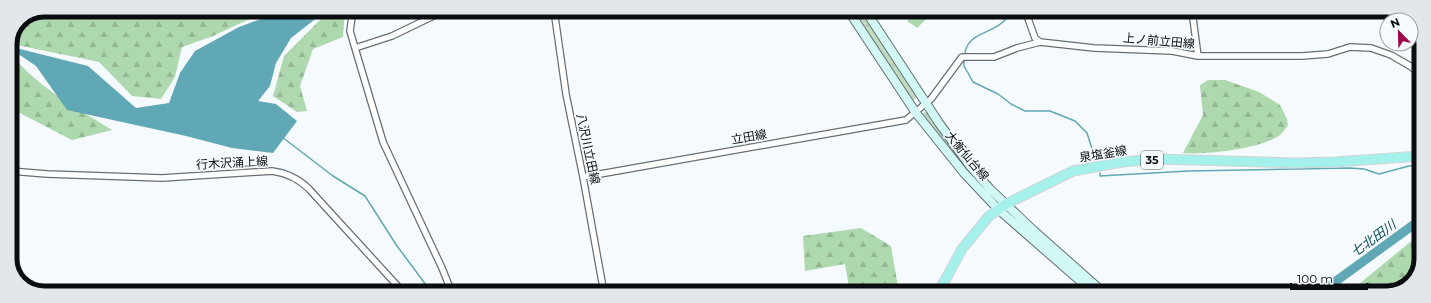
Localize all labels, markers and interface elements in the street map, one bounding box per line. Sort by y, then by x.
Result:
north arrow [1379,12,1419,52]
text: N [1388,15,1402,31]
street label: 上ノ前立田線 [1123,30,1196,51]
street label: 八沢川立田線 [574,112,603,186]
street label: 立田線 [730,126,768,147]
street label: 大衡仙台線 [942,128,992,183]
street label: 泉塩釜線 [1078,142,1128,165]
road number: 35 [1141,151,1163,169]
street label: 行木沢涌上線 [196,153,268,172]
water label: 七北田川 [1347,215,1400,260]
scale bar [1291,265,1367,291]
text: 100 m [1297,271,1333,286]

